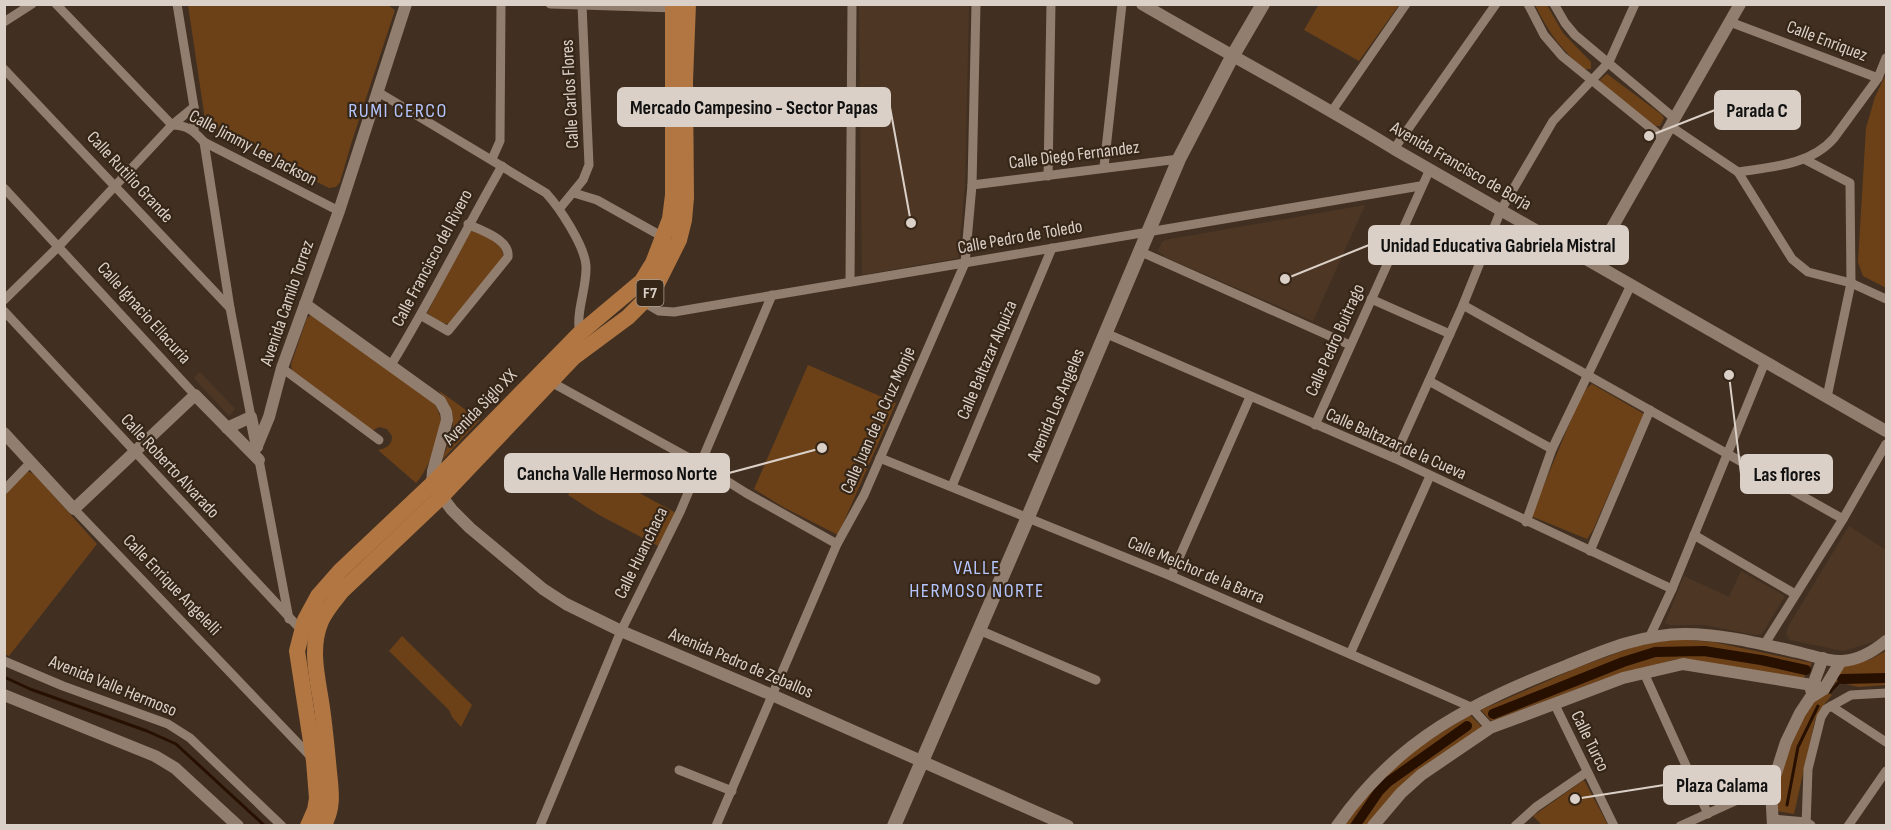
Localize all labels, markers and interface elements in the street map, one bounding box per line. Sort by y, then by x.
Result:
street label: Calle Enriquez [1784,16,1871,66]
street label: Calle Carlos Flores [557,39,583,149]
callout: Mercado Campesino - Sector Papas [618,88,890,126]
callout: Parada C [1715,91,1800,129]
text: Mercado Campesino - Sector Papas [630,96,878,120]
district label: RUMI CERCO [348,99,448,123]
text: Parada C [1726,99,1788,123]
street label: Calle Jimmy Lee Jackson [185,105,321,191]
street label: Avenida Francisco de Borja [1386,117,1535,215]
street label: Calle Rutilio Grande [82,127,178,227]
street label: Calle Diego Fernandez [1007,136,1141,173]
street label: Calle Francisco del Rivero [387,186,477,330]
street label: Calle Pedro de Toledo [956,216,1084,258]
callout: Unidad Educativa Gabriela Mistral [1369,226,1628,264]
text: Unidad Educativa Gabriela Mistral [1380,234,1616,258]
street label: Avenida Camilo Torrez [255,237,318,369]
street label: Calle Ignacio Ellacuria [93,258,195,368]
road number: F7 [636,280,664,306]
street label: Calle Pedro Buitrago [1301,281,1369,399]
street label: Calle Baltazar Alquiza [952,297,1022,423]
street label: Calle Juan de la Cruz Monje [836,343,920,497]
street label: Avenida Los Angeles [1022,346,1089,465]
street label: Avenida Siglo XX [438,364,522,450]
street label: Calle Baltazar de la Cueva [1322,404,1470,485]
street label: Calle Roberto Alvarado [116,409,224,523]
callout: Cancha Valle Hermoso Norte [505,454,729,492]
callout: Las flores [1741,455,1832,493]
text: Cancha Valle Hermoso Norte [517,462,717,486]
text: Las flores [1753,463,1821,487]
street label: Calle Huanchaca [610,504,672,602]
street label: Calle Enrique Angelelli [119,530,225,640]
street label: Calle Melchor de la Barra [1124,532,1268,608]
district label: VALLE HERMOSO NORTE [909,556,1045,603]
street label: Avenida Pedro de Zeballos [665,623,816,703]
street label: Avenida Valle Hermoso [45,650,180,721]
street label: Calle Turco [1566,707,1614,775]
callout: Plaza Calama [1664,766,1780,804]
text: Plaza Calama [1676,774,1768,798]

